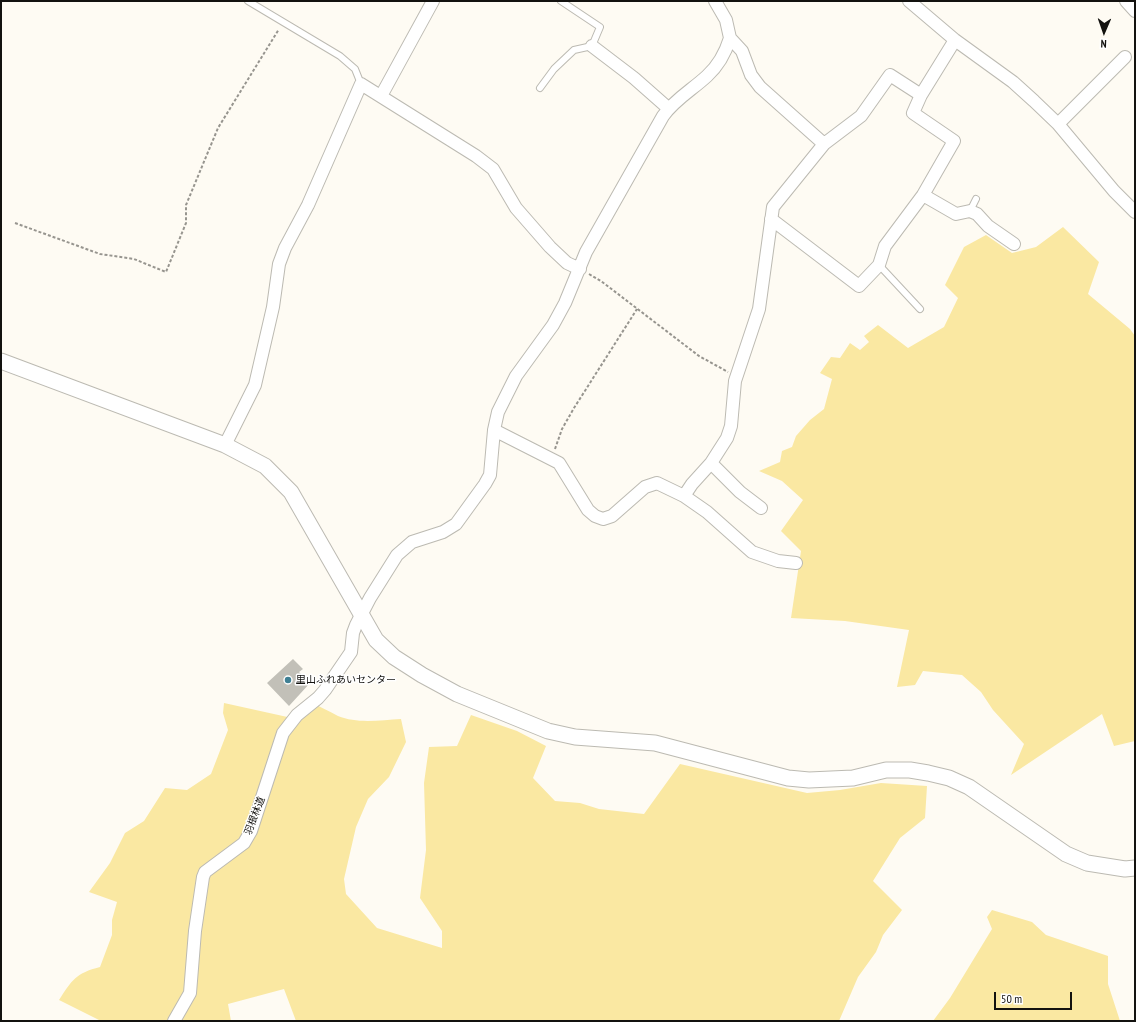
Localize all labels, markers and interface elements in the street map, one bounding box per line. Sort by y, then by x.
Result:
north arrow [1084,12,1124,52]
text: N [1100,37,1107,51]
place label: 里山ふれあいセンター [296,674,396,686]
marker: 里山ふれあいセンター [283,675,293,685]
street label: 羽根林道 [242,795,268,837]
scale bar [996,984,1074,1010]
text: 50 m [1001,991,1022,1006]

